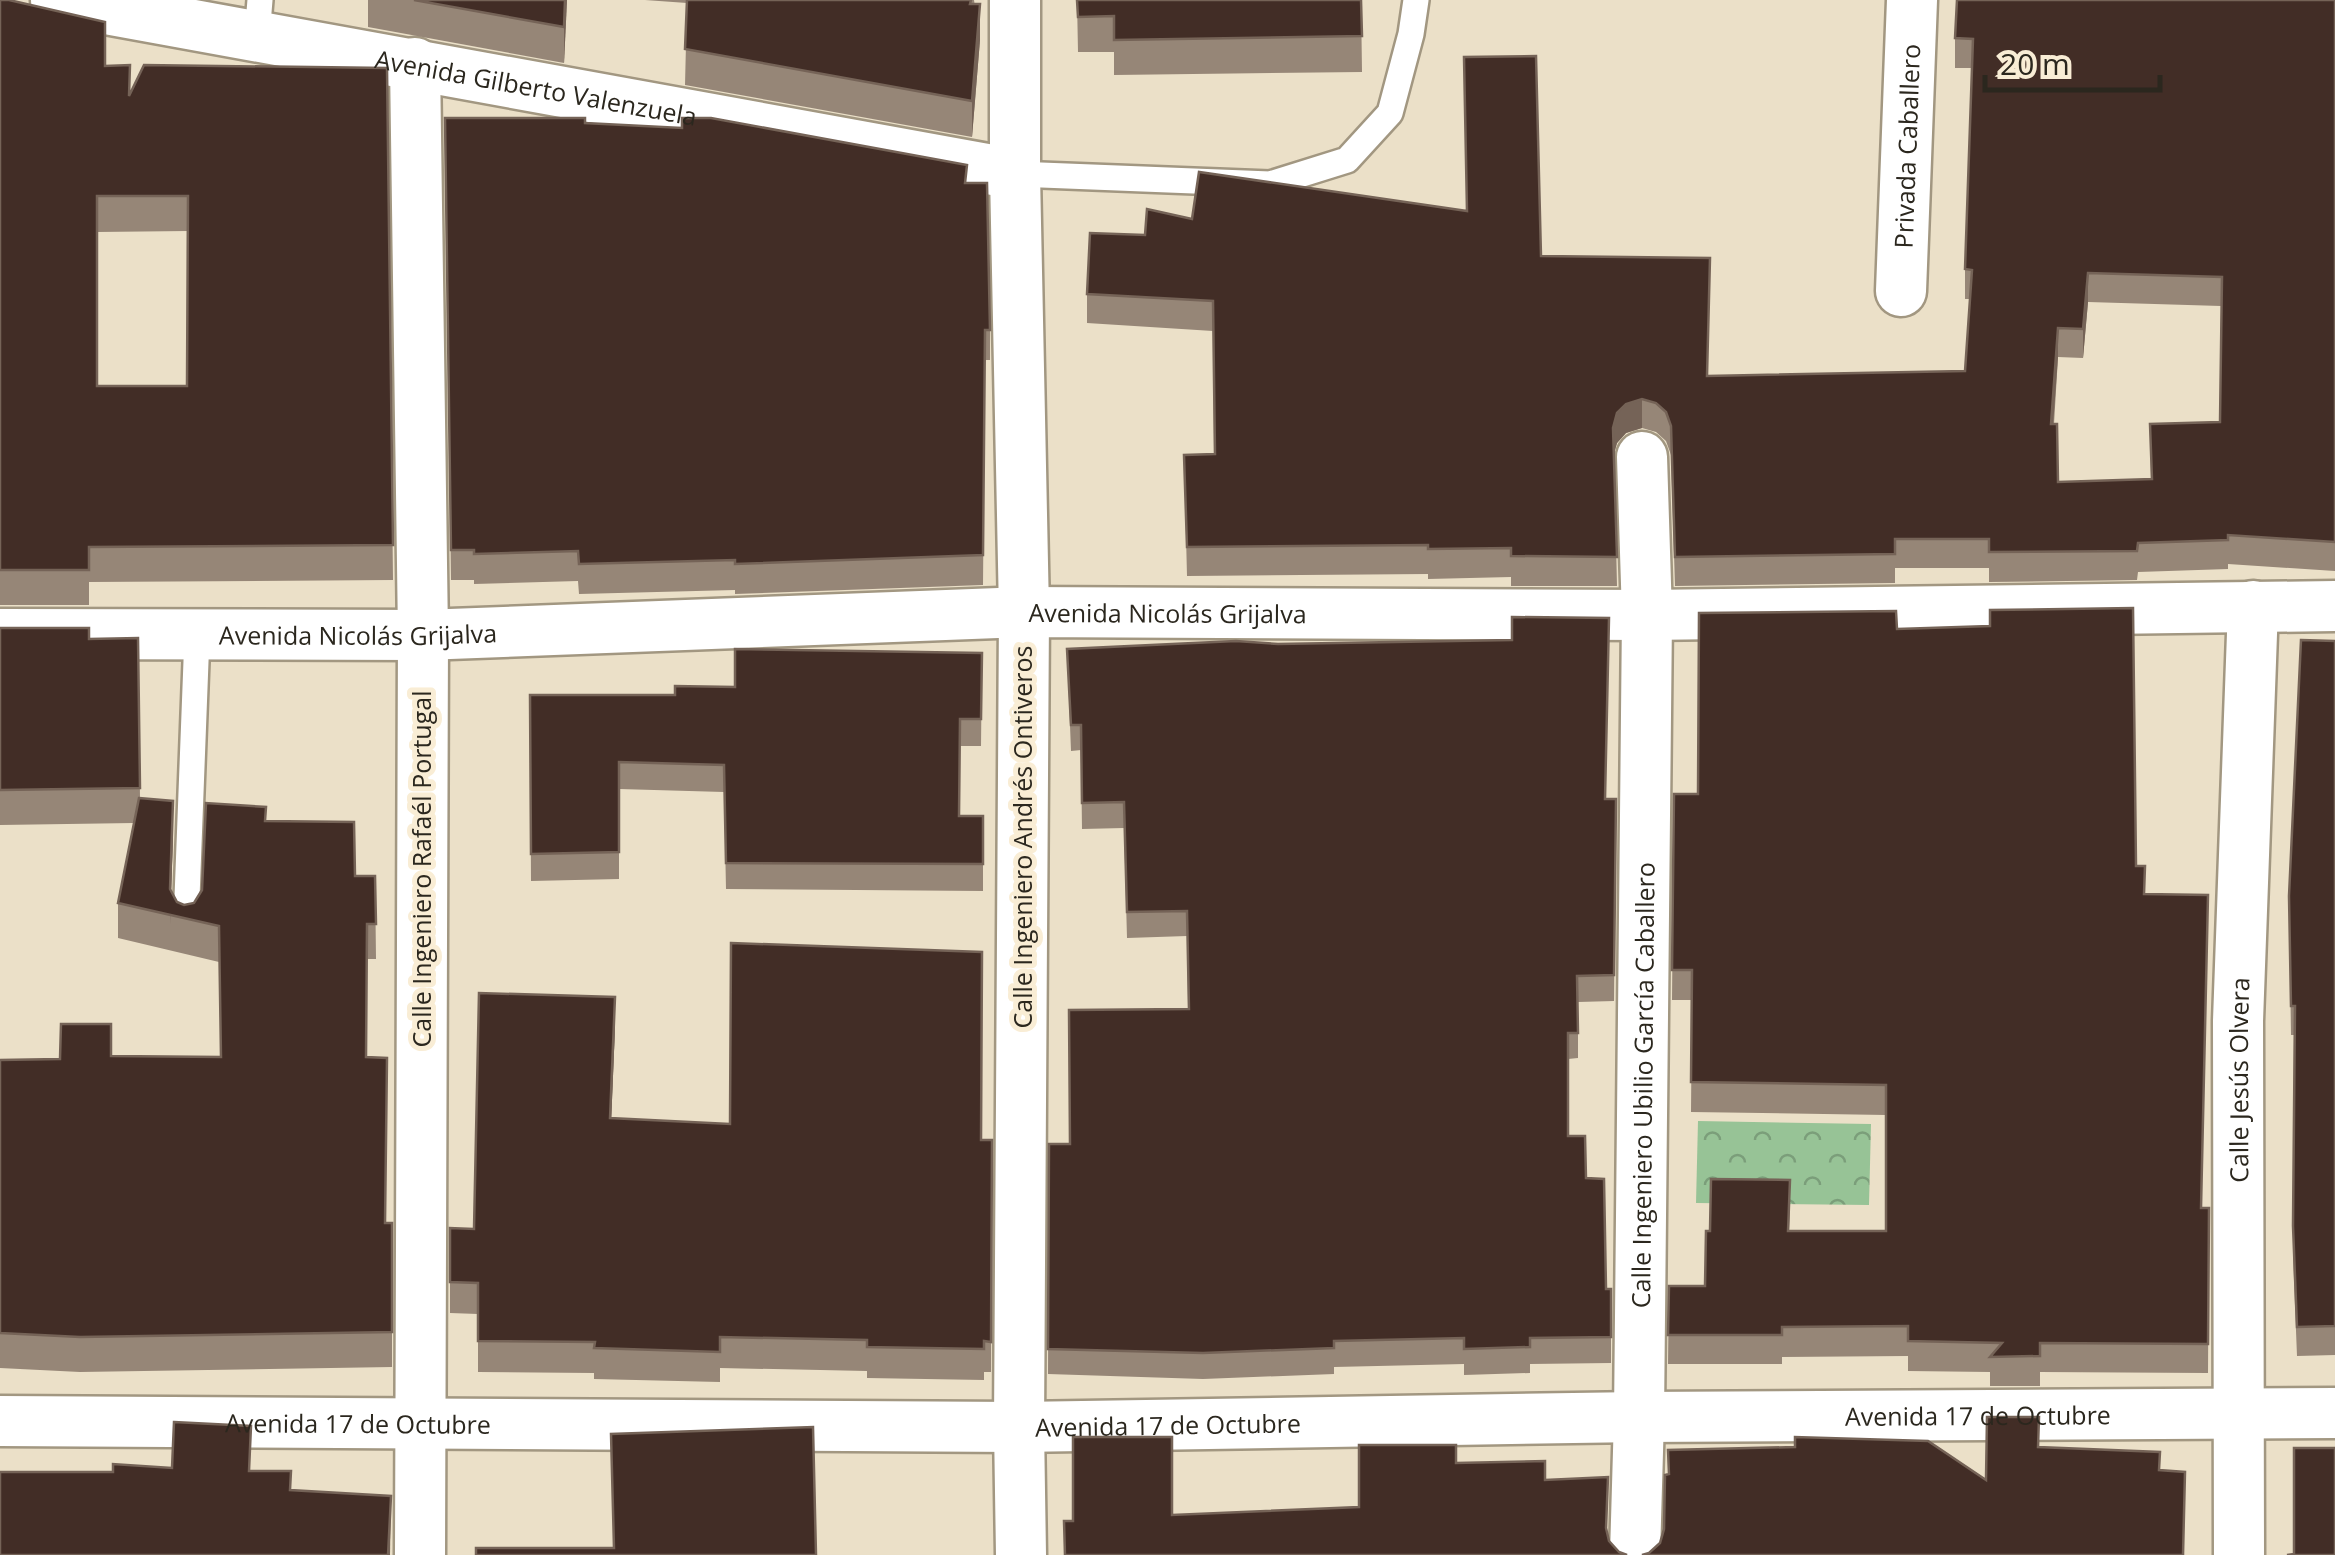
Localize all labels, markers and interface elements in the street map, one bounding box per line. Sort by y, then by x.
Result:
scale bar [1985,30,2160,92]
street label: Avenida Gilberto Valenzuela [373,41,700,133]
street label: Privada Caballero [1886,43,1927,249]
text: 20 m [2000,43,2070,84]
street label: Avenida Nicolás Grijalva [1028,595,1307,630]
street label: Avenida Nicolás Grijalva [219,615,498,652]
street label: Calle Ingeniero Andrés Ontiveros [1005,646,1039,1028]
street label: Calle Ingeniero Rafaél Portugal [404,691,438,1047]
street label: Calle Ingeniero Ubilio García Caballero [1623,862,1662,1308]
street label: Calle Jesús Olvera [2221,977,2257,1183]
street label: Avenida 17 de Octubre [1845,1397,2111,1433]
street label: Avenida 17 de Octubre [225,1405,491,1441]
street label: Avenida 17 de Octubre [1035,1405,1301,1444]

